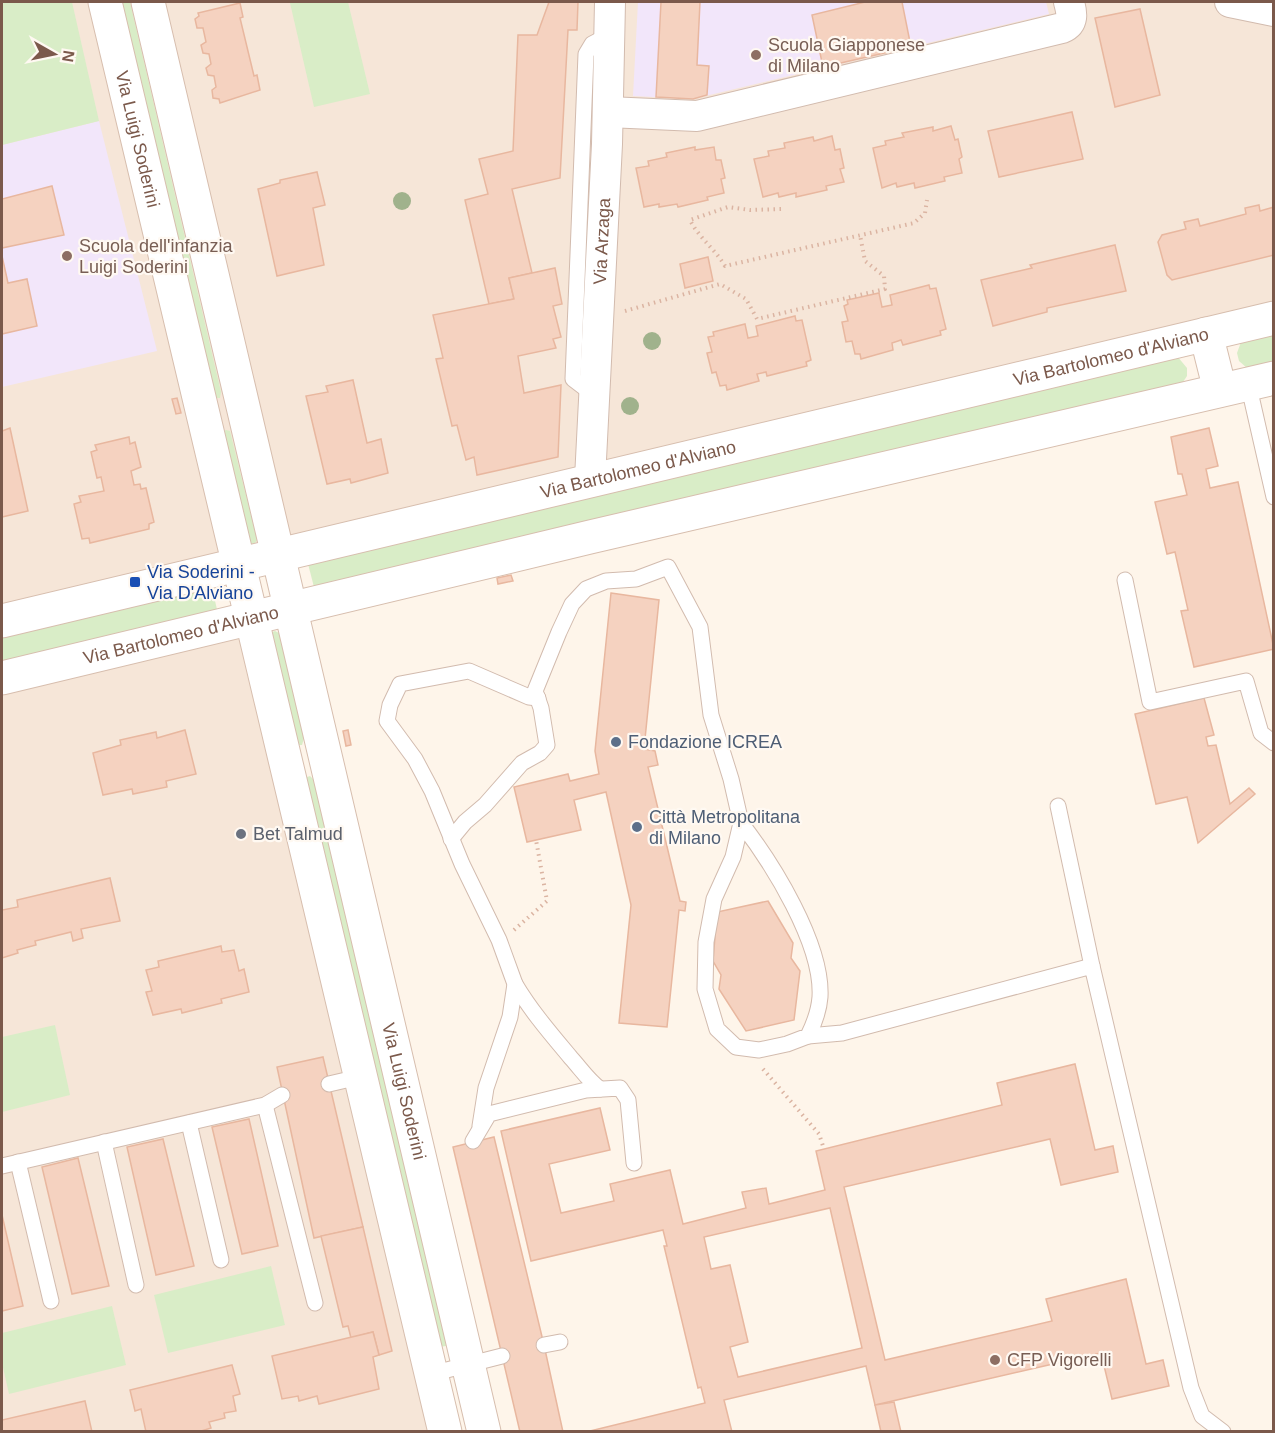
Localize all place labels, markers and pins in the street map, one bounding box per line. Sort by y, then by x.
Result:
place label: Scuola Giapponese di Milano [768,35,925,76]
marker: Scuola Giapponese di Milano [749,48,763,62]
place label: Scuola dell'infanzia Luigi Soderini [79,236,234,277]
marker: Scuola dell'infanzia Luigi Soderini [60,249,74,263]
place label: Via Soderini - Via D'Alviano [147,562,255,603]
marker: Via Soderini - Via D'Alviano [128,575,142,589]
place label: Fondazione ICREA [628,732,782,752]
marker: Fondazione ICREA [609,735,623,749]
place label: Città Metropolitana di Milano [649,807,801,848]
marker: Città Metropolitana di Milano [630,820,644,834]
place label: Bet Talmud [253,824,343,844]
marker: Bet Talmud [234,827,248,841]
place label: CFP Vigorelli [1007,1350,1111,1370]
marker: CFP Vigorelli [988,1353,1002,1367]

